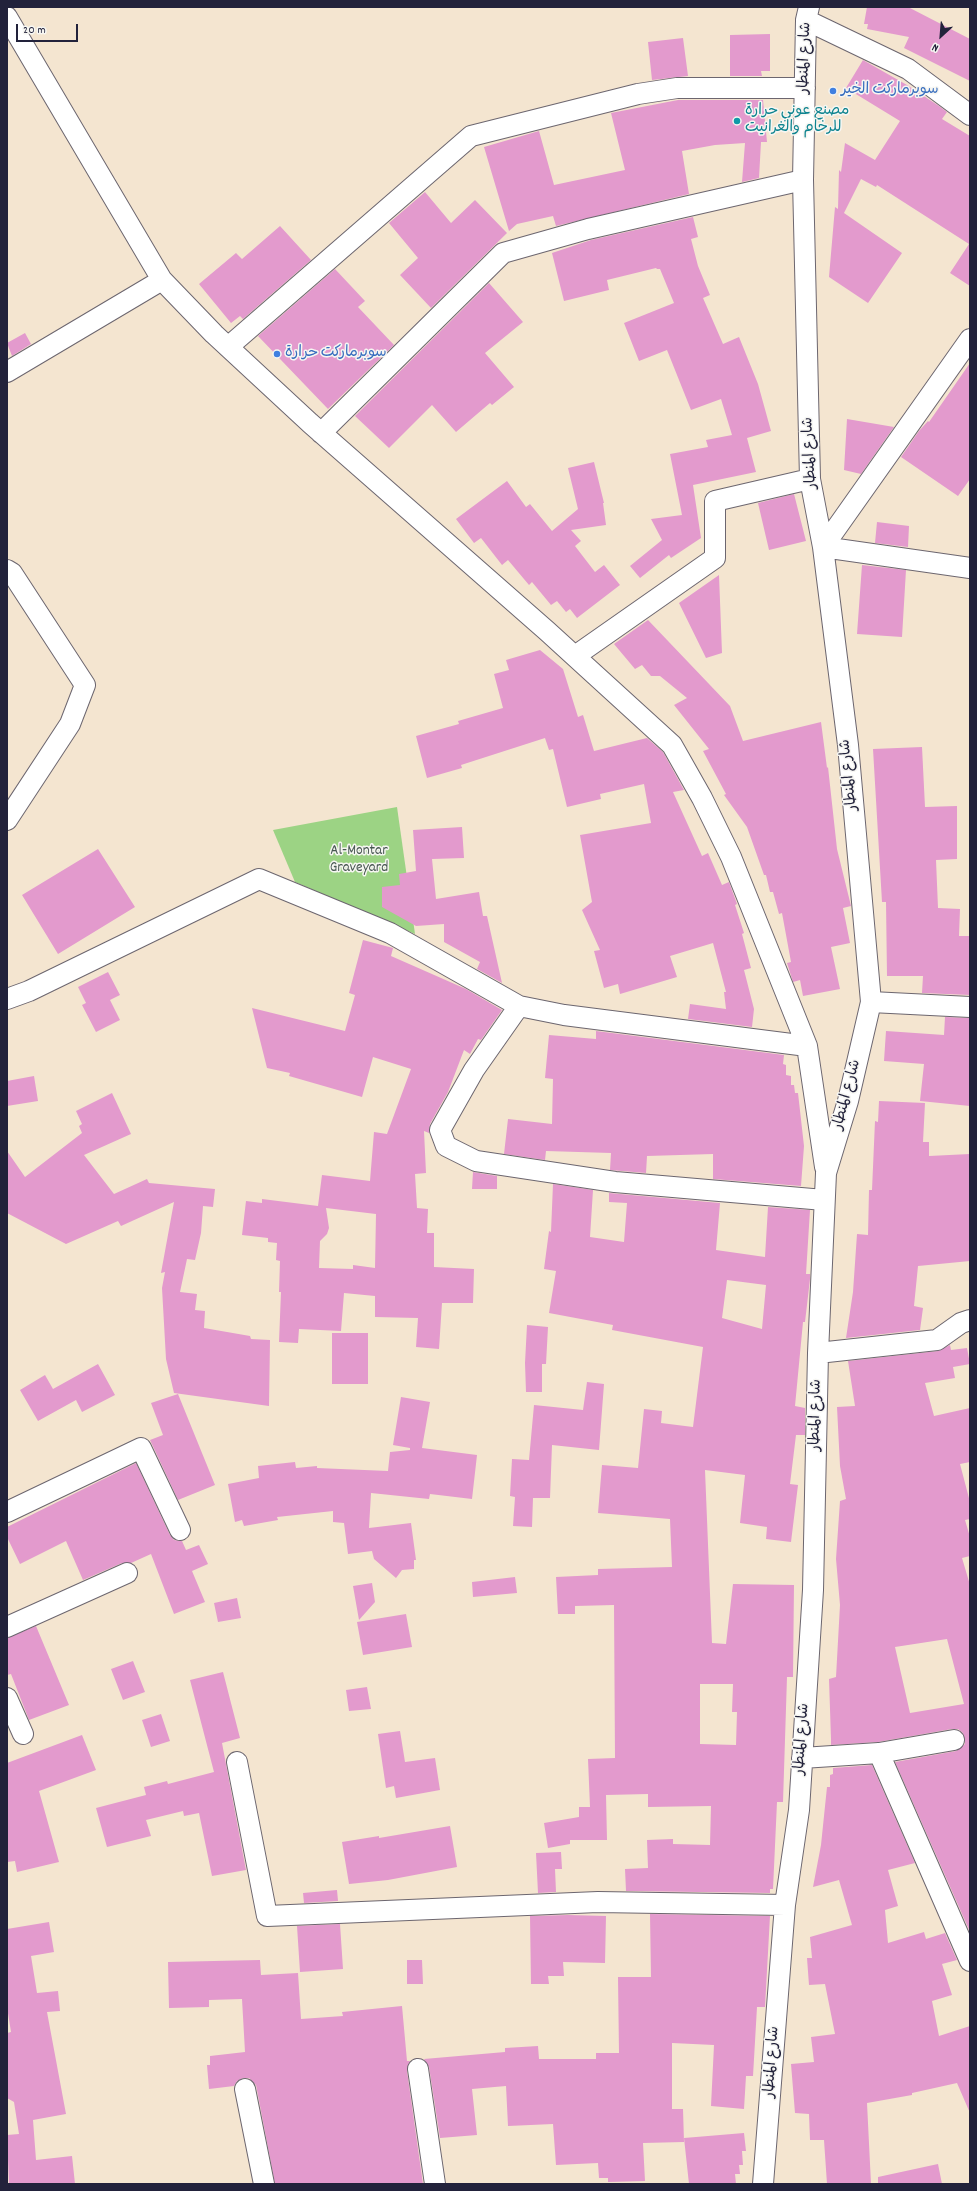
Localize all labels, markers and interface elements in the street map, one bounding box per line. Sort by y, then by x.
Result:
scale bar [18,16,80,42]
north arrow [921,16,961,56]
text: 20 m [23,22,46,39]
street label: شارع المنطار [796,22,816,94]
text: N [930,38,942,55]
place label: سوبرماركت الخير [841,82,939,100]
marker: سوبرماركت الخير [828,86,838,96]
place label: مصنع عوني حرارة للرخام والغرانيت [745,103,849,138]
marker: مصنع عوني حرارة للرخام والغرانيت [732,116,742,126]
place label: سوبرماركت حرارة [285,345,387,363]
marker: سوبرماركت حرارة [272,349,282,359]
street label: شارع المنطار [800,417,822,489]
street label: شارع المنطار [837,738,863,812]
park label: Al-Montar Graveyard [330,843,388,878]
street label: شارع المنطار [830,1058,866,1132]
street label: شارع المنطار [807,1379,827,1451]
street label: شارع المنطار [792,1703,814,1775]
street label: شارع المنطار [762,2026,784,2098]

